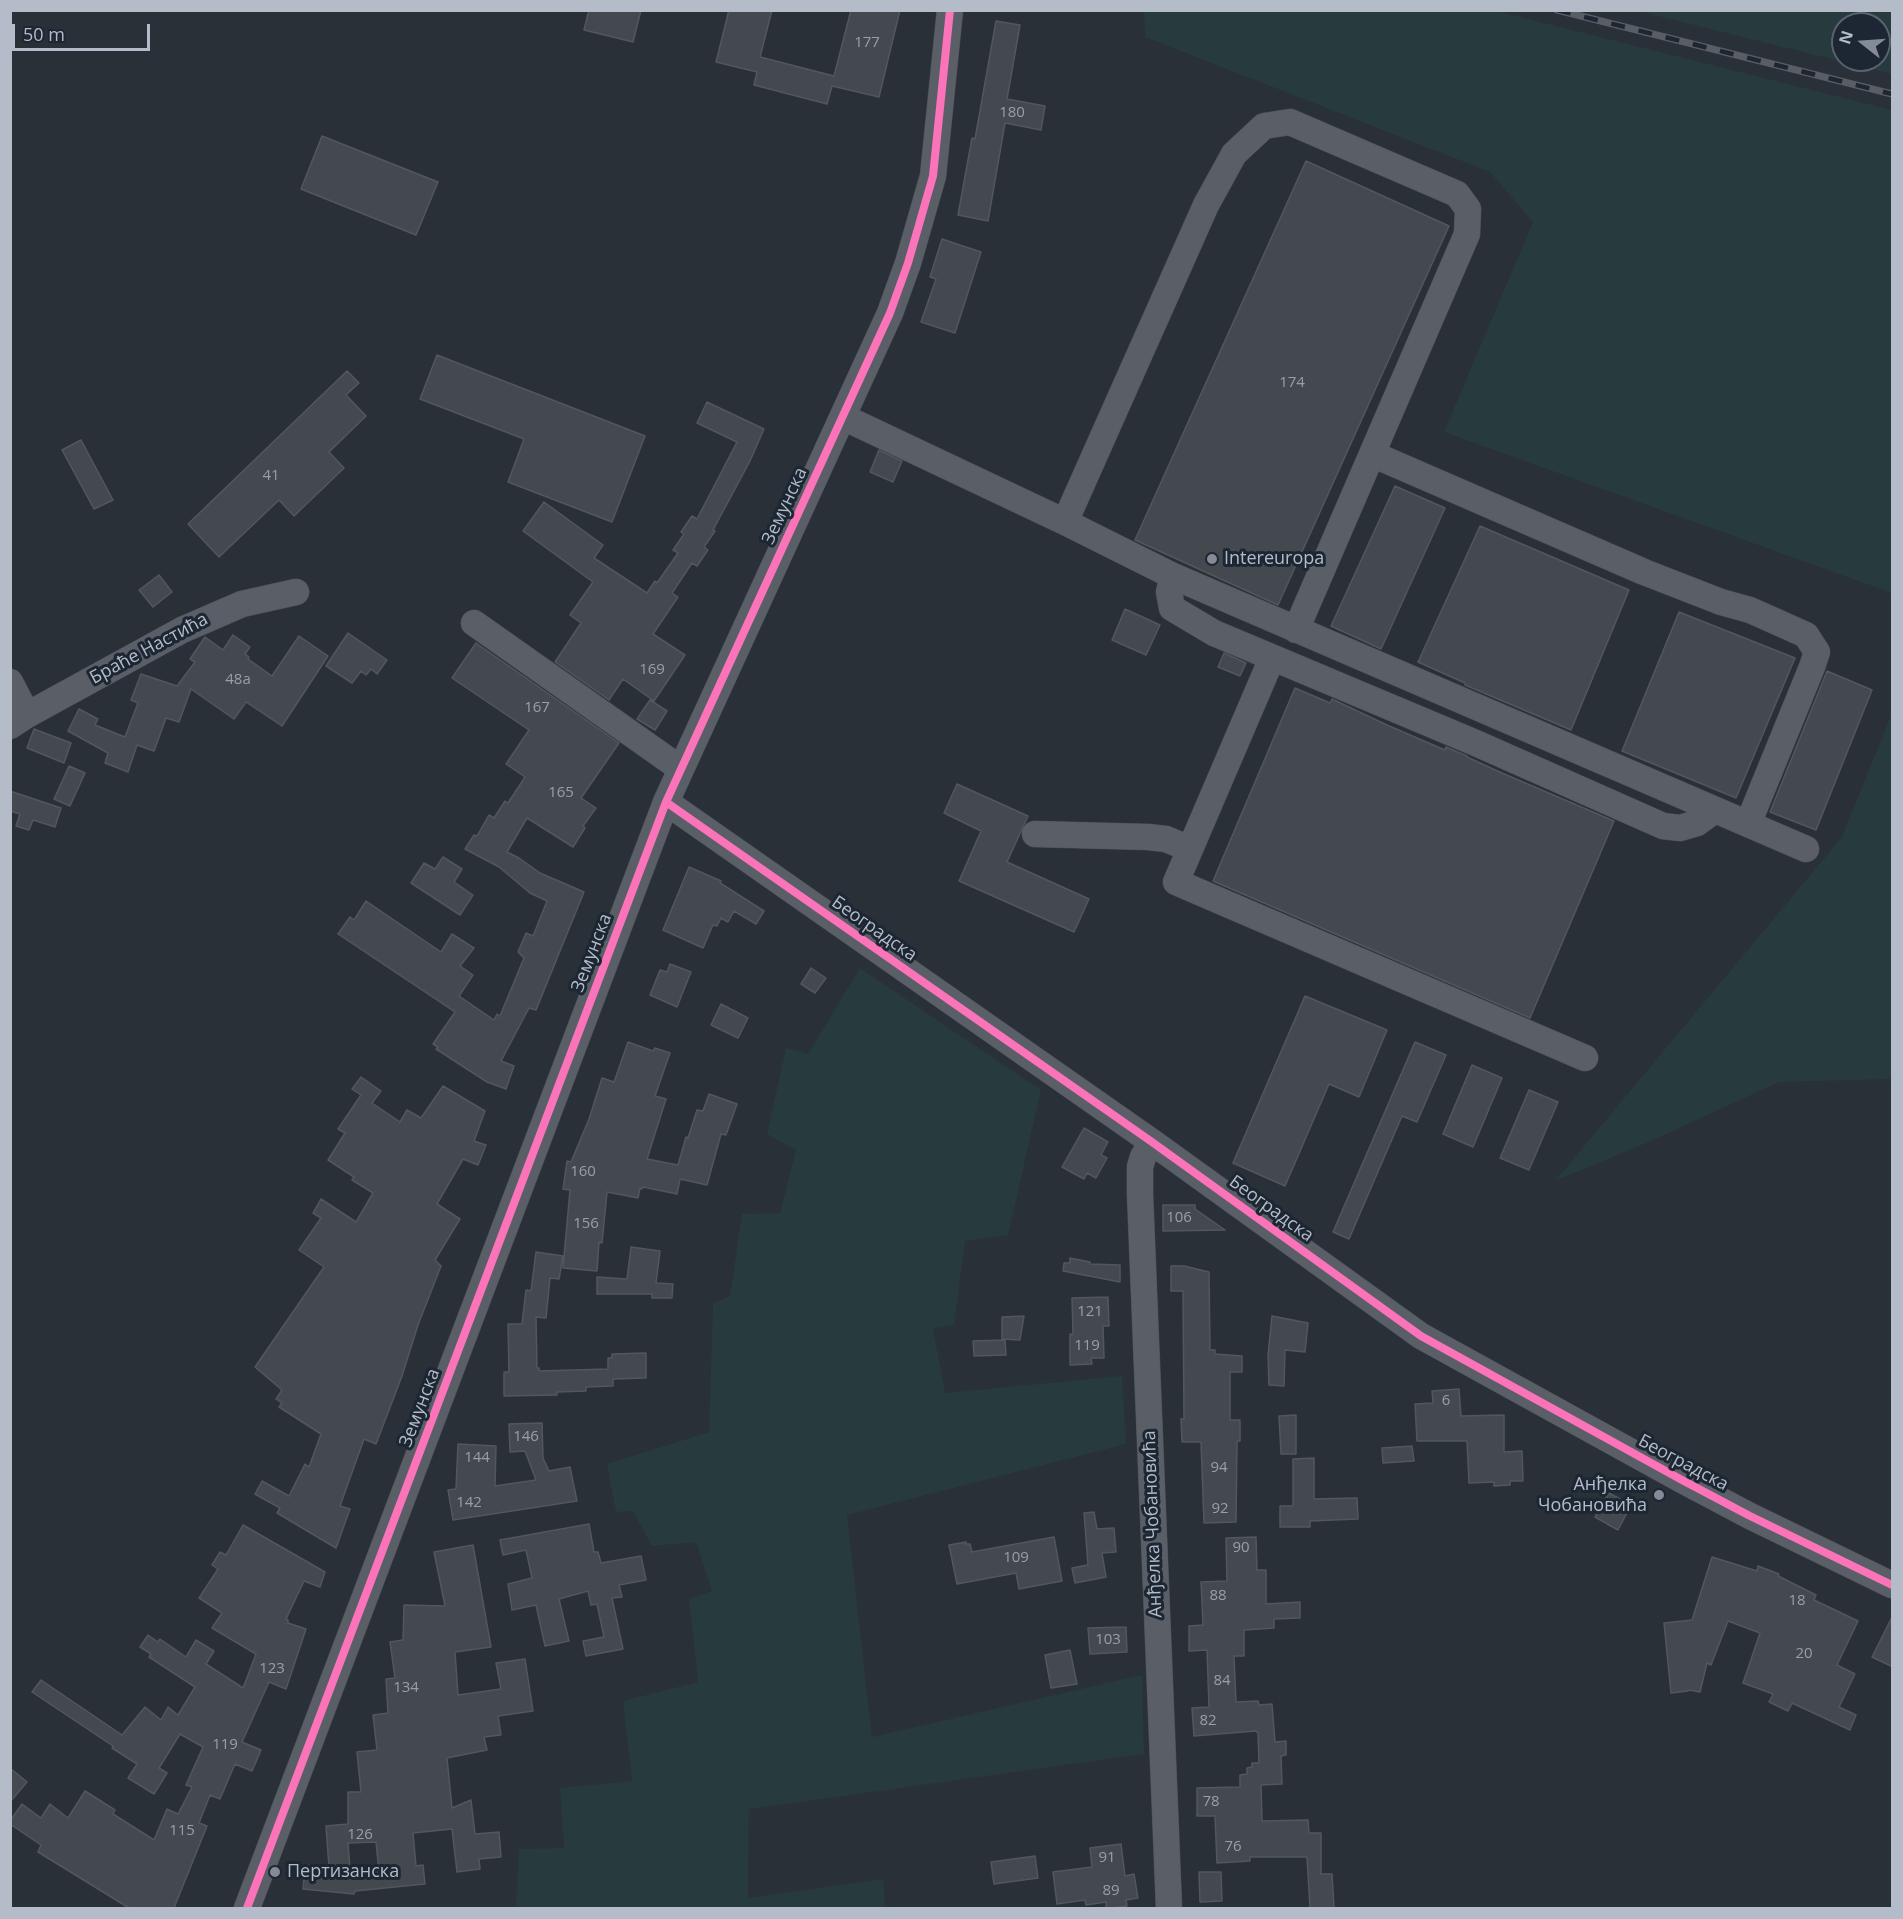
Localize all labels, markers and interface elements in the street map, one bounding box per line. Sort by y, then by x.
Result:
scale bar [15,12,153,50]
north arrow [1831,12,1891,72]
text: 50 m [23,22,65,46]
text: N [1833,28,1858,47]
house number: 177 [854,34,880,52]
house number: 180 [999,104,1025,122]
house number: 174 [1279,374,1305,392]
street label: Земунска [758,464,812,548]
house number: 41 [262,467,280,485]
place label: Intereuropa [1224,548,1324,570]
marker: Intereuropa [1205,552,1219,566]
street label: Браће Настића [86,609,212,689]
house number: 169 [639,661,665,679]
house number: 48a [225,671,251,689]
house number: 167 [524,699,550,717]
house number: 165 [548,784,574,802]
street label: Београдска [827,892,921,966]
street label: Земунска [567,911,617,995]
house number: 160 [570,1163,596,1181]
street label: Београдска [1225,1171,1317,1247]
house number: 106 [1166,1209,1192,1227]
house number: 156 [573,1215,599,1233]
house number: 121 [1077,1303,1103,1321]
house number: 119 [1074,1337,1100,1355]
street label: Земунска [395,1366,445,1450]
house number: 6 [1442,1392,1450,1410]
house number: 146 [513,1428,539,1446]
street label: Анђелка Чобановића [1139,1430,1167,1618]
street label: Београдска [1634,1430,1732,1496]
house number: 144 [464,1449,490,1467]
house number: 94 [1210,1459,1228,1477]
place label: Анђелка Чобановића [1538,1474,1647,1516]
marker: Анђелка Чобановића [1652,1488,1666,1502]
house number: 142 [456,1494,482,1512]
house number: 92 [1211,1500,1229,1518]
house number: 90 [1232,1539,1250,1557]
house number: 109 [1003,1549,1029,1567]
house number: 88 [1209,1587,1227,1605]
house number: 18 [1788,1592,1806,1610]
house number: 103 [1095,1631,1121,1649]
house number: 20 [1795,1645,1813,1663]
house number: 123 [259,1660,285,1678]
house number: 84 [1213,1672,1231,1690]
house number: 134 [393,1679,419,1697]
house number: 82 [1199,1712,1217,1730]
house number: 119 [212,1736,238,1754]
house number: 78 [1202,1793,1220,1811]
house number: 115 [169,1822,195,1840]
house number: 126 [347,1826,373,1844]
house number: 76 [1224,1838,1242,1856]
house number: 91 [1098,1849,1116,1867]
place label: Пертизанска [287,1861,399,1883]
marker: Пертизанска [268,1865,282,1879]
house number: 89 [1102,1882,1120,1900]

